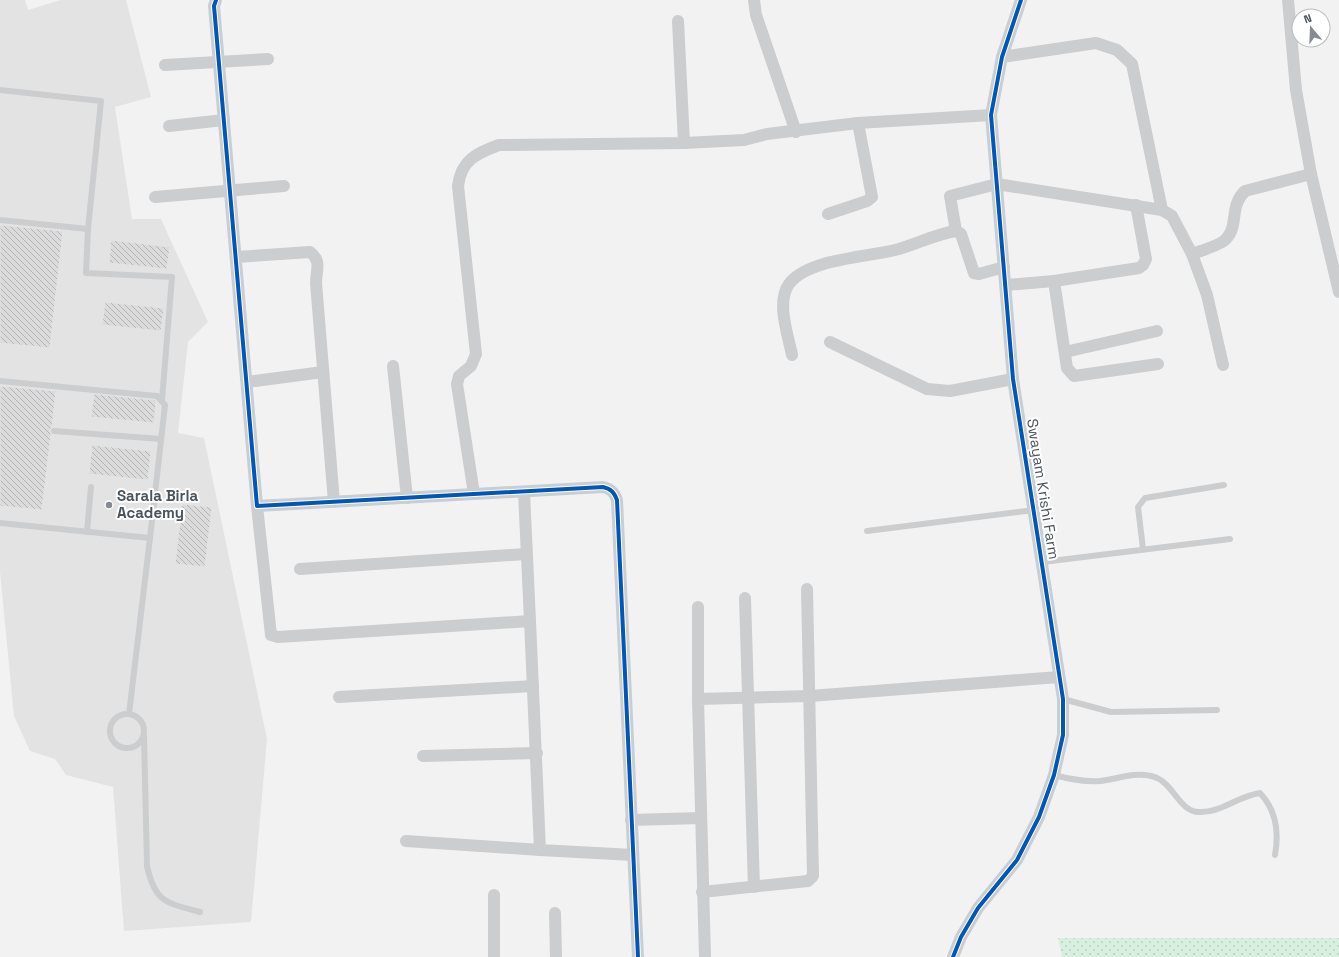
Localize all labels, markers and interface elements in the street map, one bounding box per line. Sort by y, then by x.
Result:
north arrow [1291,8,1331,48]
text: N [1302,11,1314,26]
street label: Swayam Krishi Farm [1023,417,1064,561]
place label: Sarala Birla Academy [117,486,199,522]
marker: Sarala Birla Academy [104,500,114,510]

